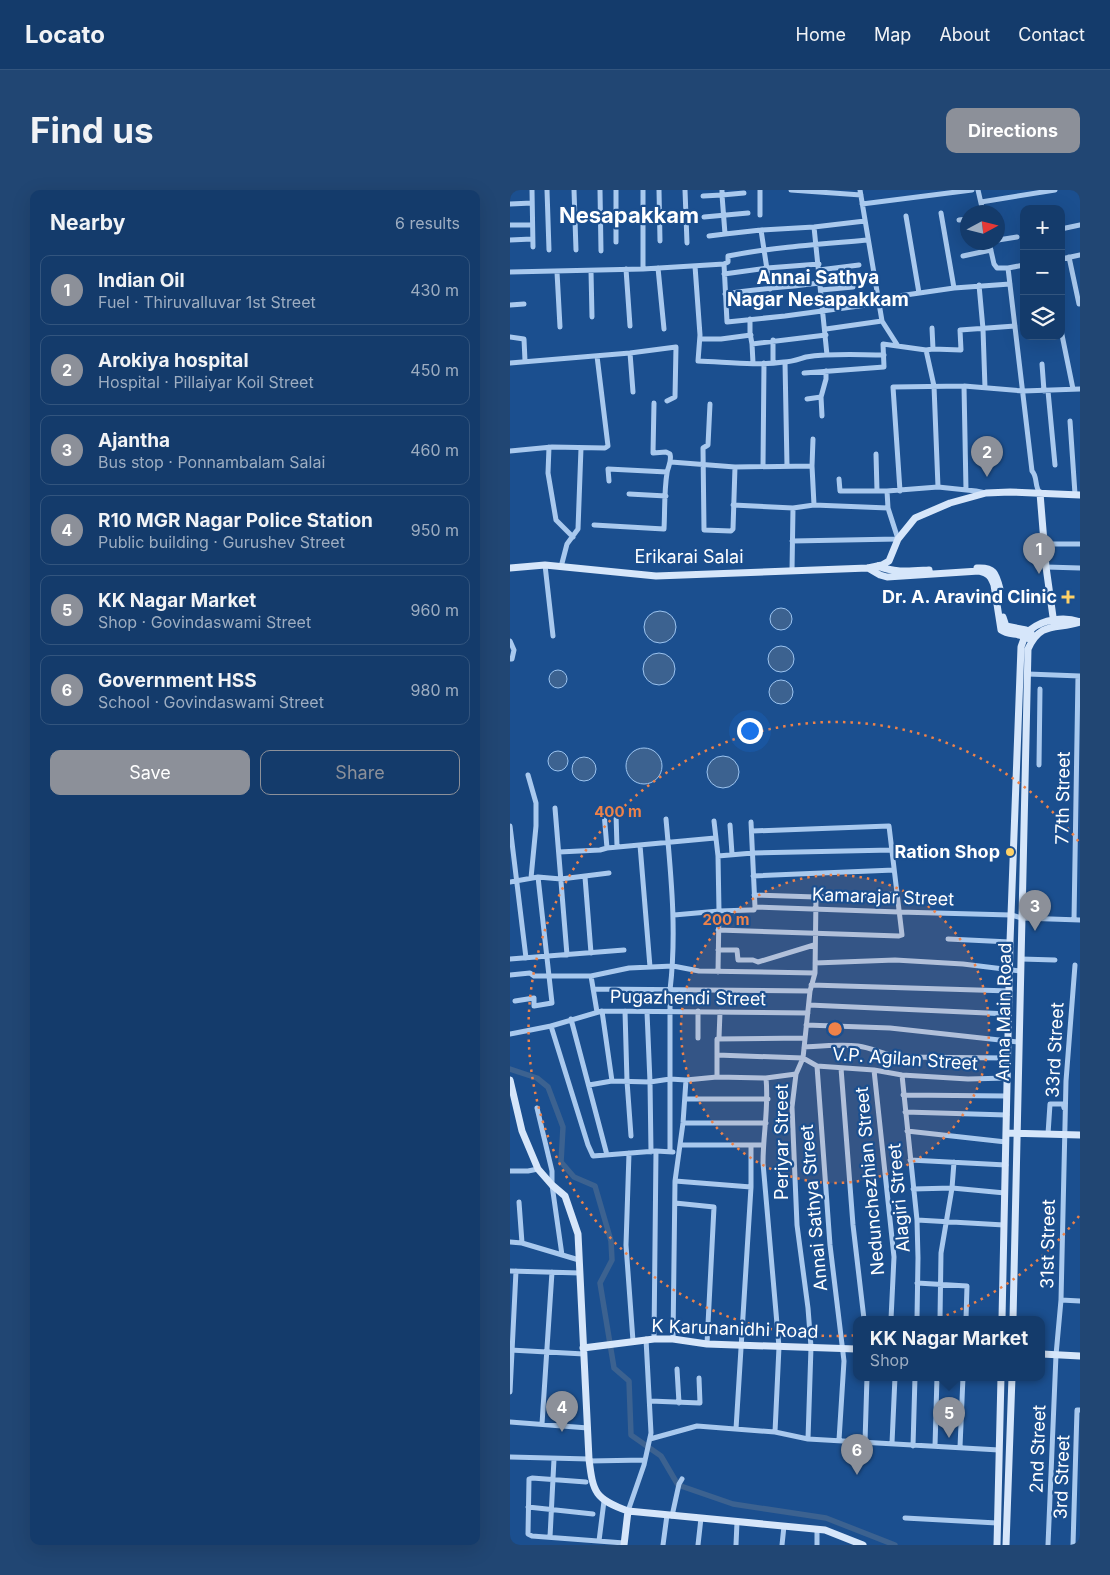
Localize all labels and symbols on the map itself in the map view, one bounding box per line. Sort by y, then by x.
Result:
district label: Nesapakkam [559,202,699,228]
north arrow [960,205,1005,250]
district label: Annai Sathya Nagar Nesapakkam [727,266,909,311]
pin: 2 [971,436,1003,477]
pin: 1 [1023,533,1055,574]
street label: Erikarai Salai [634,546,744,567]
place label: Dr. A. Aravind Clinic [882,586,1057,607]
marker: Dr. A. Aravind Clinic [1061,590,1075,604]
your location [737,718,763,744]
street label: 77th Street [1051,751,1074,845]
text: 400 m [594,802,642,821]
place label: Ration Shop [894,841,1000,862]
marker: Ration Shop [1004,846,1016,858]
street label: Kamarajar Street [812,884,954,909]
pin: 3 [1019,890,1051,931]
text: 200 m [703,910,749,929]
street label: Anna Main Road [992,942,1015,1082]
street label: Pugazhendi Street [610,986,766,1009]
street label: 33rd Street [1042,1002,1067,1098]
centre of rings [826,1020,844,1038]
street label: V.P. Agilan Street [832,1043,979,1074]
street label: Periyar Street [771,1084,792,1200]
street label: Nedunchezhian Street [851,1086,888,1276]
street label: Annai Sathya Street [796,1124,831,1292]
street label: Alagiri Street [883,1142,914,1254]
street label: 31st Street [1036,1199,1059,1289]
street label: K Karunanidhi Road [651,1315,819,1342]
pin: 4 [546,1391,578,1432]
pin: 5 [933,1397,965,1438]
street label: 2nd Street [1025,1404,1050,1494]
pin: 6 [841,1434,873,1475]
street label: 3rd Street [1050,1434,1073,1520]

